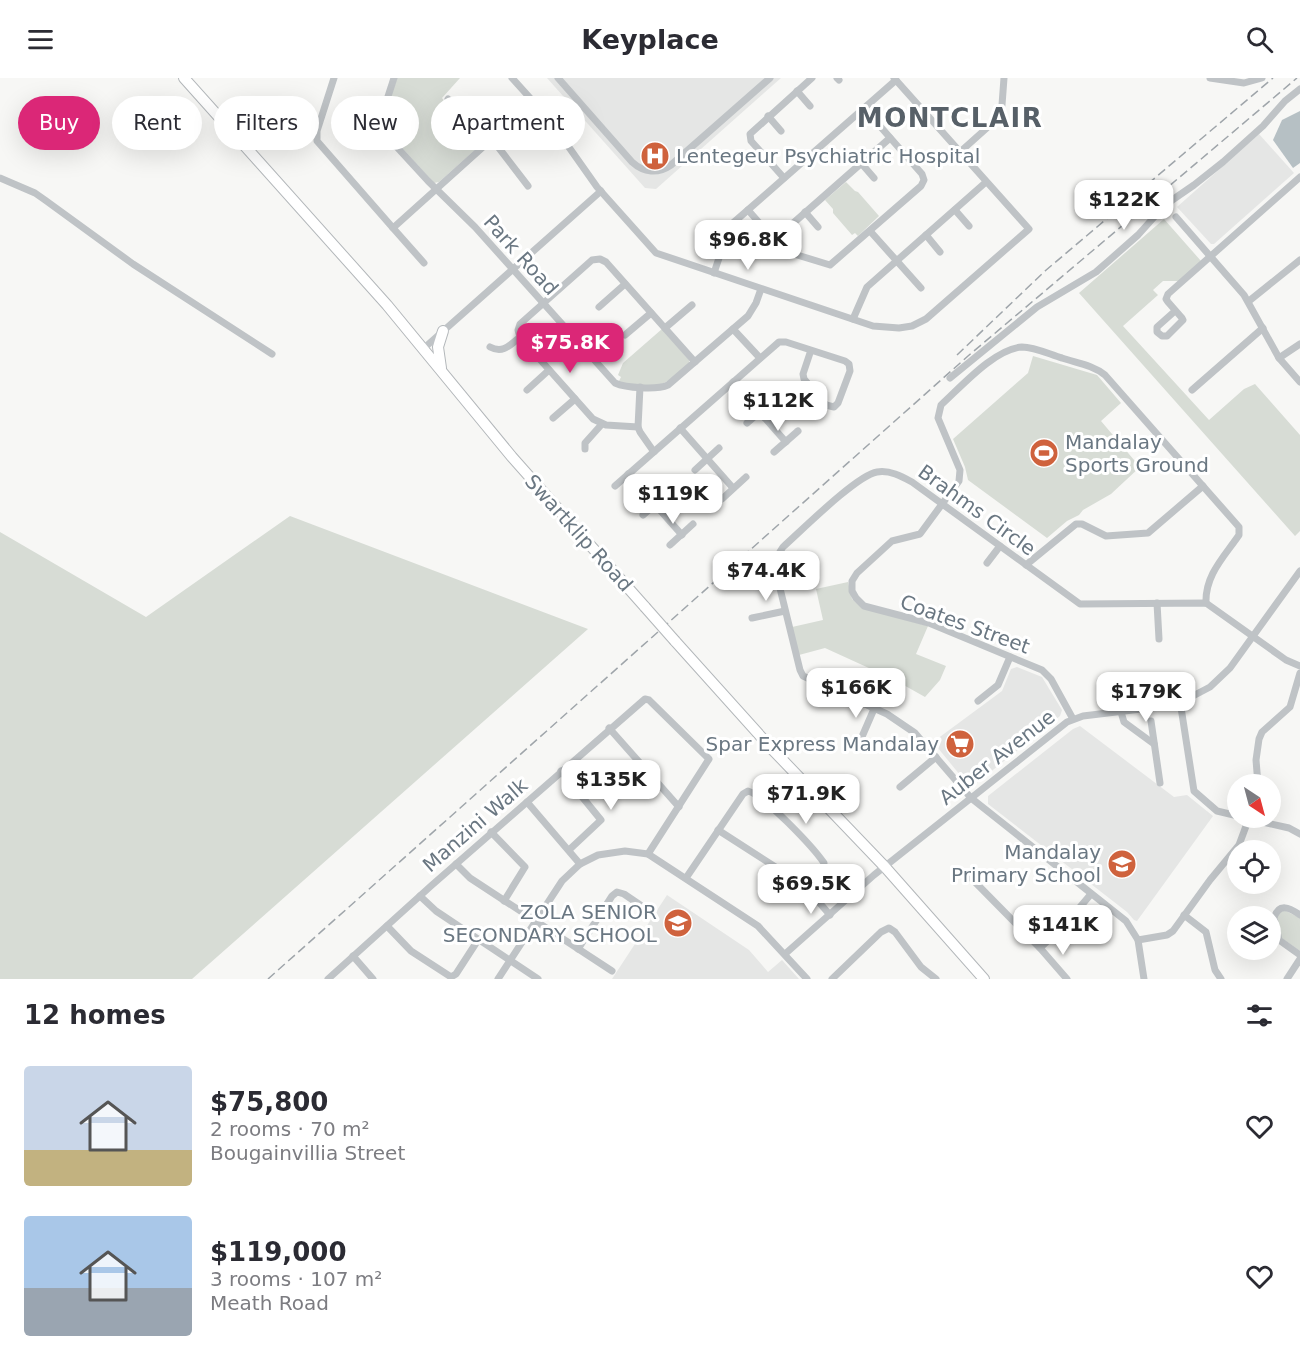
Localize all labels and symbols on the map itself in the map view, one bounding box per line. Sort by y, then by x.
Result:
district label: MONTCLAIR [857,103,1043,133]
hospital icon: Lentegeur Psychiatric Hospital [639,140,671,172]
place label: Lentegeur Psychiatric Hospital [676,144,980,168]
pin: $122K [1082,180,1166,231]
street label: Park Road [479,210,563,300]
pin: $96.8K [699,220,797,271]
pin: $75.8K [521,323,619,374]
pin: $112K [736,381,820,432]
place label: Mandalay Sports Ground [1065,430,1209,477]
sports icon: Mandalay Sports Ground [1028,437,1060,469]
street label: Brahms Circle [914,459,1040,561]
street label: Swartklip Road [520,469,638,597]
pin: $119K [631,474,715,525]
pin: $74.4K [717,551,815,602]
street label: Coates Street [897,589,1033,659]
pin: $166K [814,668,898,719]
pin: $179K [1104,672,1188,723]
street label: Auber Avenue [934,704,1060,810]
supermarket icon: Spar Express Mandalay [944,728,976,760]
place label: Spar Express Mandalay [706,732,939,756]
pin: $135K [569,760,653,811]
street label: Manzini Walk [418,773,533,877]
pin: $71.9K [757,774,855,825]
north arrow [1227,774,1281,828]
place label: Mandalay Primary School [951,840,1101,887]
school or university icon: Mandalay Primary School [1106,848,1138,880]
pin: $69.5K [762,864,860,915]
place label: ZOLA SENIOR SECONDARY SCHOOL [443,900,658,947]
pin: $141K [1021,905,1105,956]
school or university icon: ZOLA SENIOR SECONDARY SCHOOL [662,907,694,939]

